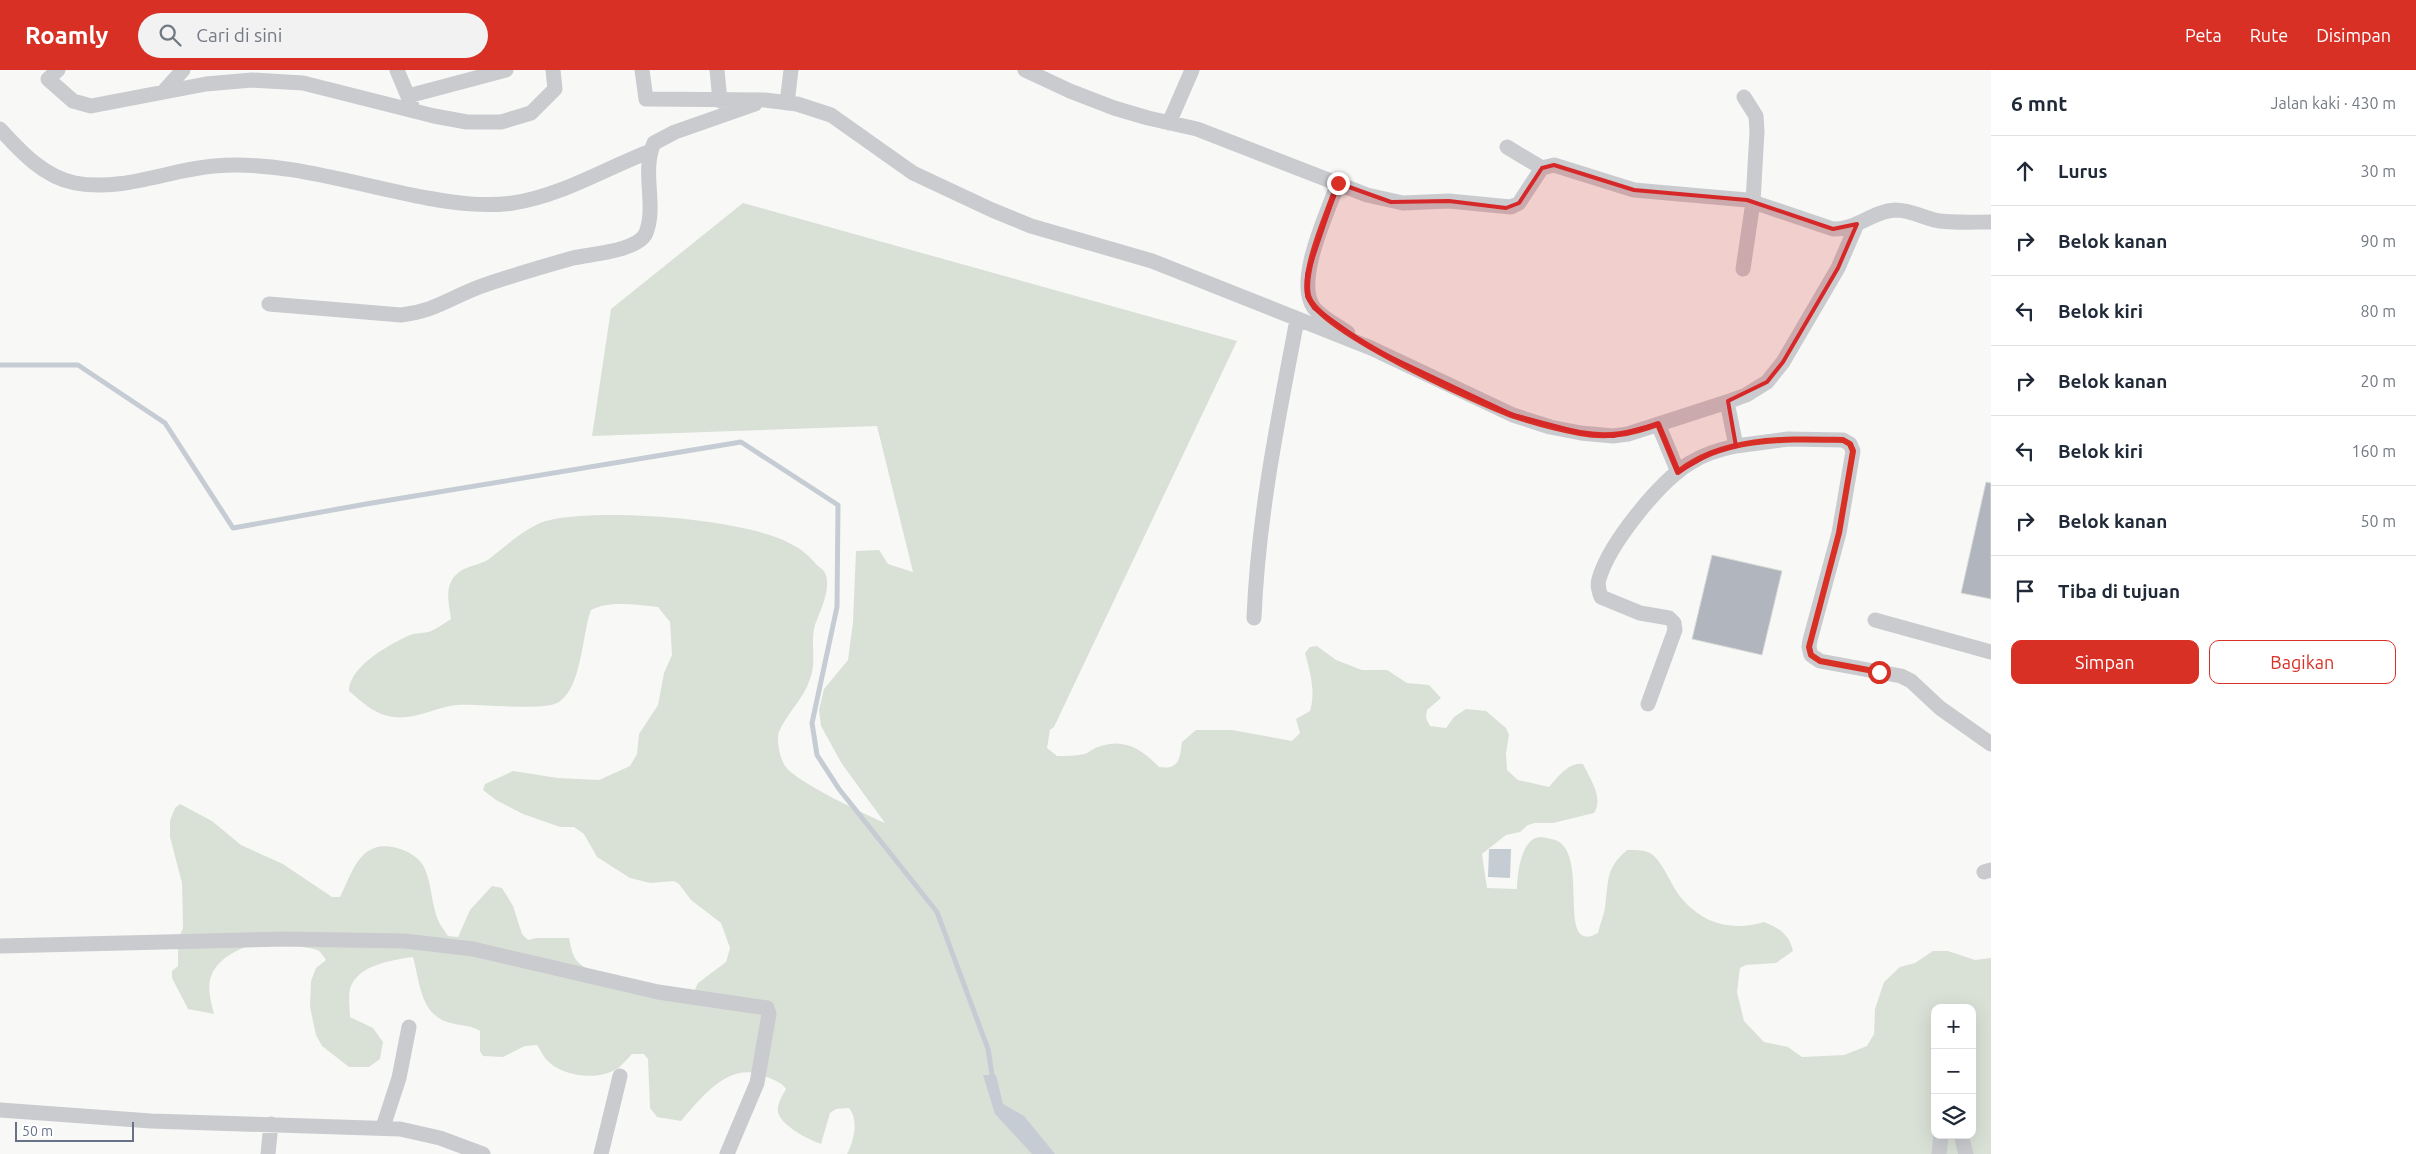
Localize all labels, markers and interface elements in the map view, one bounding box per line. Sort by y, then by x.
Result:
search box [138,13,488,58]
icon: search [156,21,184,49]
text: Roamly [25,22,108,49]
text: Cari di sini [196,24,282,46]
text: Peta [2185,25,2222,45]
text: Rute [2250,25,2288,45]
text: Disimpan [2316,25,2391,45]
text: 6 mnt [2011,91,2067,115]
text: Jalan kaki · 430 m [2271,94,2396,112]
icon: ahead [2011,157,2039,185]
text: Lurus [2058,160,2107,182]
text: 30 m [2360,162,2396,180]
route end [1327,172,1350,195]
icon: right [2011,227,2039,255]
text: Belok kanan [2058,230,2167,252]
text: 90 m [2360,232,2396,250]
icon: left [2011,297,2039,325]
text: Belok kiri [2058,300,2143,322]
text: 80 m [2360,302,2396,320]
icon: right [2011,367,2039,395]
text: Belok kanan [2058,370,2167,392]
text: 20 m [2360,372,2396,390]
icon: left [2011,437,2039,465]
text: Belok kiri [2058,440,2143,462]
text: 160 m [2351,442,2396,460]
icon: right [2011,507,2039,535]
text: Belok kanan [2058,510,2167,532]
text: 50 m [2360,512,2396,530]
icon: arrive [2011,577,2039,605]
text: Tiba di tujuan [2058,580,2180,602]
button: Simpan [2011,640,2199,684]
button: Bagikan [2209,640,2396,684]
route start [1868,661,1891,684]
map controls [1931,1004,1976,1139]
button: + [1931,1004,1976,1049]
button: − [1931,1049,1976,1094]
button: layers [1931,1094,1976,1139]
scale bar [15,1119,134,1142]
text: 50 m [22,1123,53,1139]

